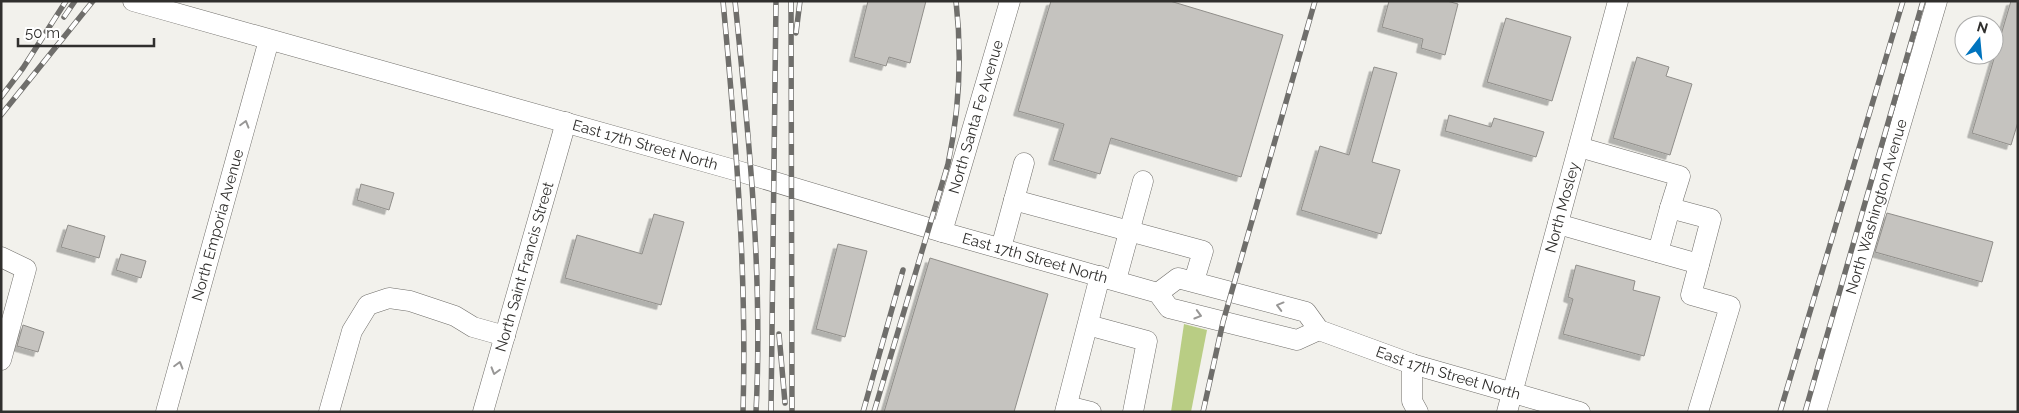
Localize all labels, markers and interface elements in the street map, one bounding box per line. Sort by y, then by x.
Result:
scale bar [18,15,154,47]
north arrow [1954,15,2004,65]
text: N [1975,18,1990,37]
text: 50 m [25,24,60,42]
street label: North Santa Fe Avenue [945,38,1007,196]
street label: East 17th Street North [570,116,720,174]
street label: North Washington Avenue [1842,117,1911,296]
one-way arrow [240,120,250,128]
street label: North Emporia Avenue [188,147,247,303]
street label: North Mosley [1541,160,1583,255]
street label: North Saint Francis Street [492,180,557,354]
street label: East 17th Street North [960,229,1110,287]
one-way arrow [1277,301,1285,311]
one-way arrow [1194,309,1203,320]
street label: East 17th Street North [1373,343,1523,404]
one-way arrow [173,361,183,369]
one-way arrow [490,367,500,375]

